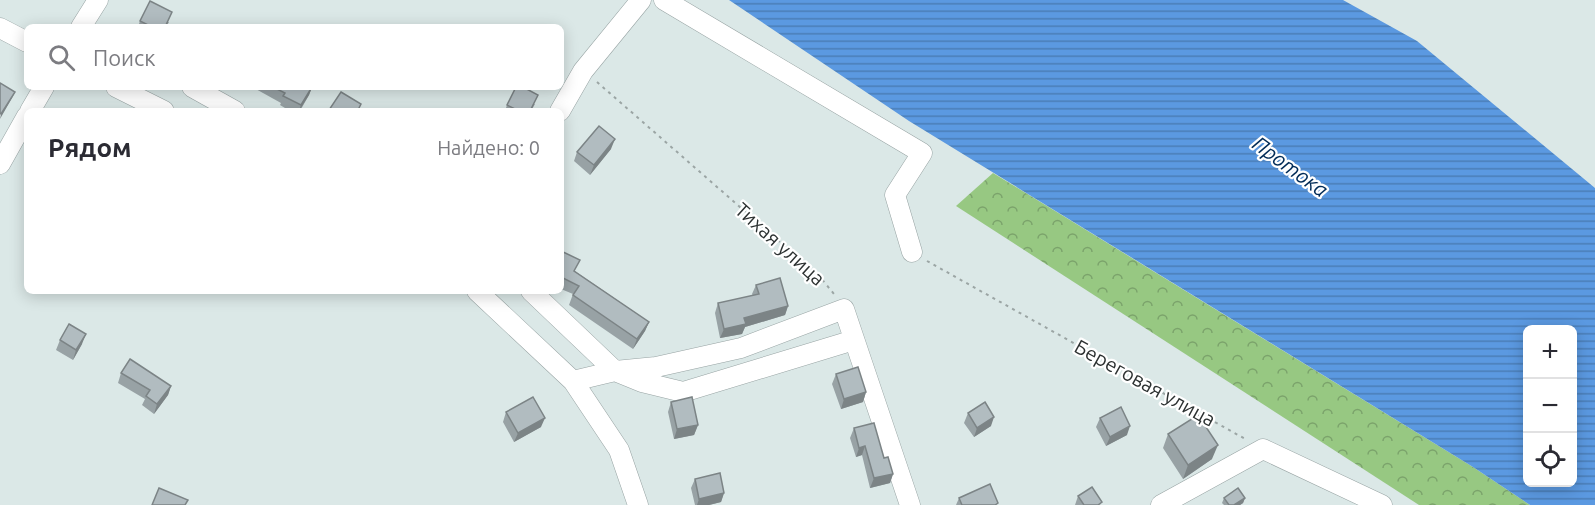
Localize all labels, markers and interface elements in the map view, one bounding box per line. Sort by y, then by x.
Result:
search box [24,24,564,90]
icon: search [45,41,78,74]
text: Поиск [93,45,156,70]
water label: Протока [1248,131,1333,201]
text: Рядом [48,133,132,162]
text: Найдено: 0 [437,136,540,159]
street label: Тихая улица [731,198,830,290]
map controls [1523,325,1577,487]
button: + [1523,325,1577,379]
street label: Береговая улица [1071,334,1220,431]
button: − [1523,379,1577,433]
button: locate [1523,433,1577,487]

